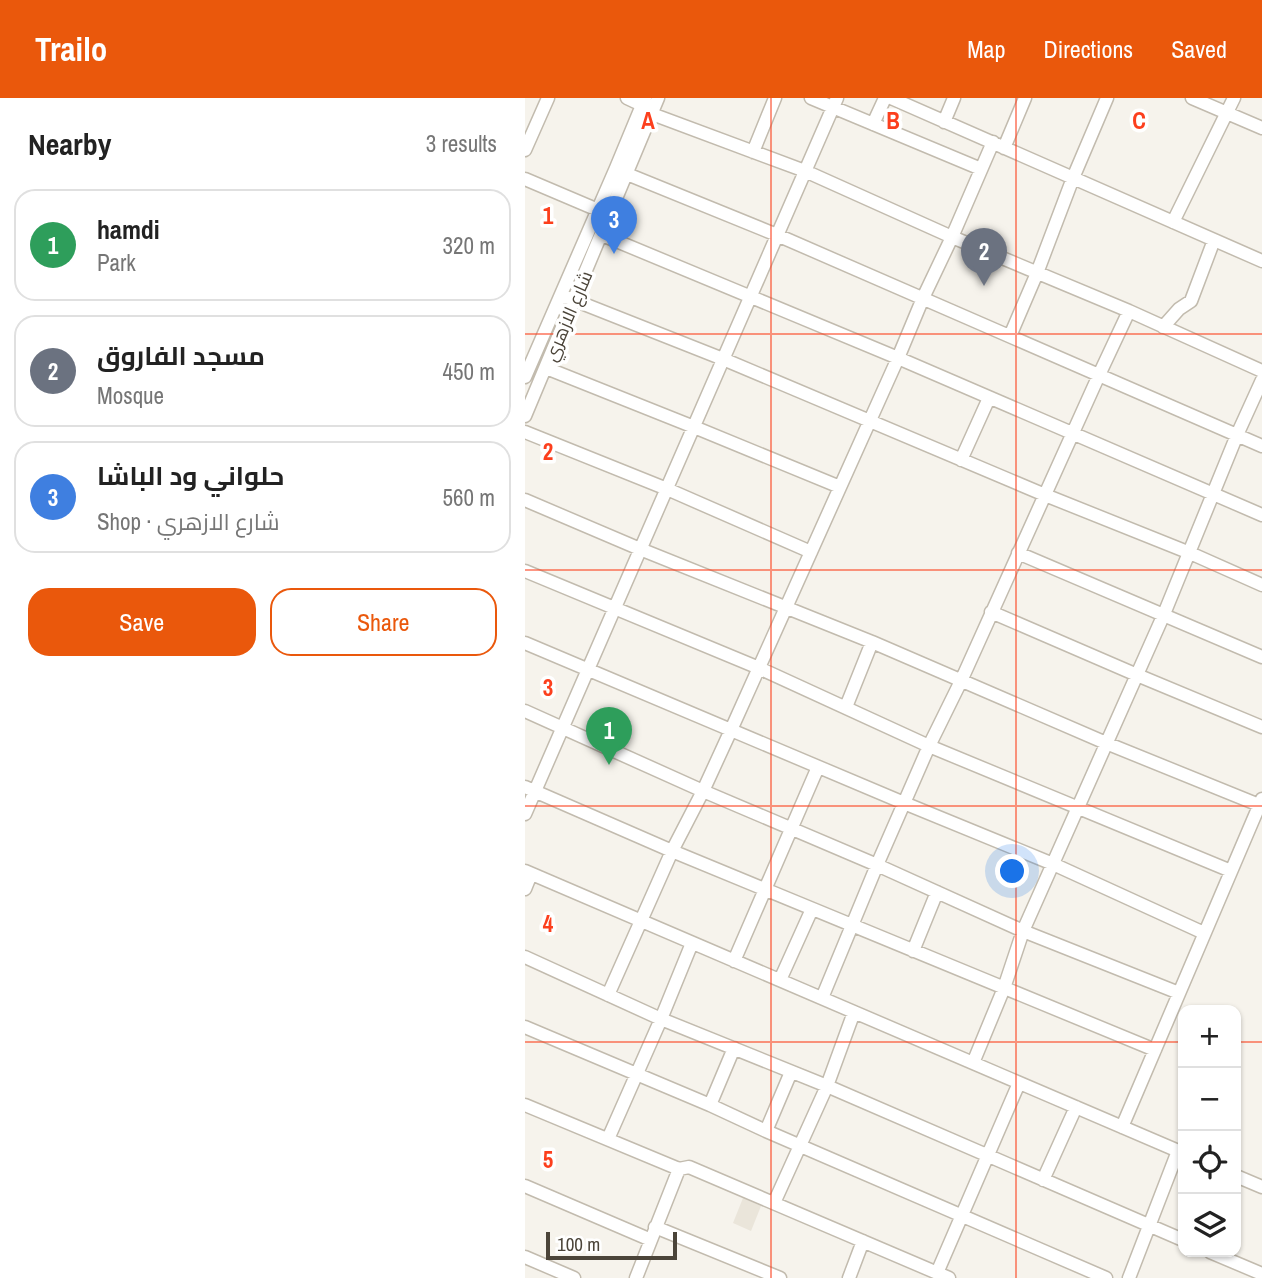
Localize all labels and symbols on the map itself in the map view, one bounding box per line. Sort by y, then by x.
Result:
text: A [641,105,655,136]
text: B [886,105,900,136]
text: C [1132,105,1146,136]
pin: 3 [591,196,637,254]
text: 1 [543,200,554,231]
pin: 2 [961,228,1007,286]
street label: شارع الازهري [538,267,600,366]
text: 2 [543,436,553,467]
text: 3 [543,672,553,703]
pin: 1 [586,707,632,765]
your location [995,854,1029,888]
text: 4 [543,908,554,939]
text: 5 [543,1144,553,1175]
scale bar [546,1229,677,1261]

